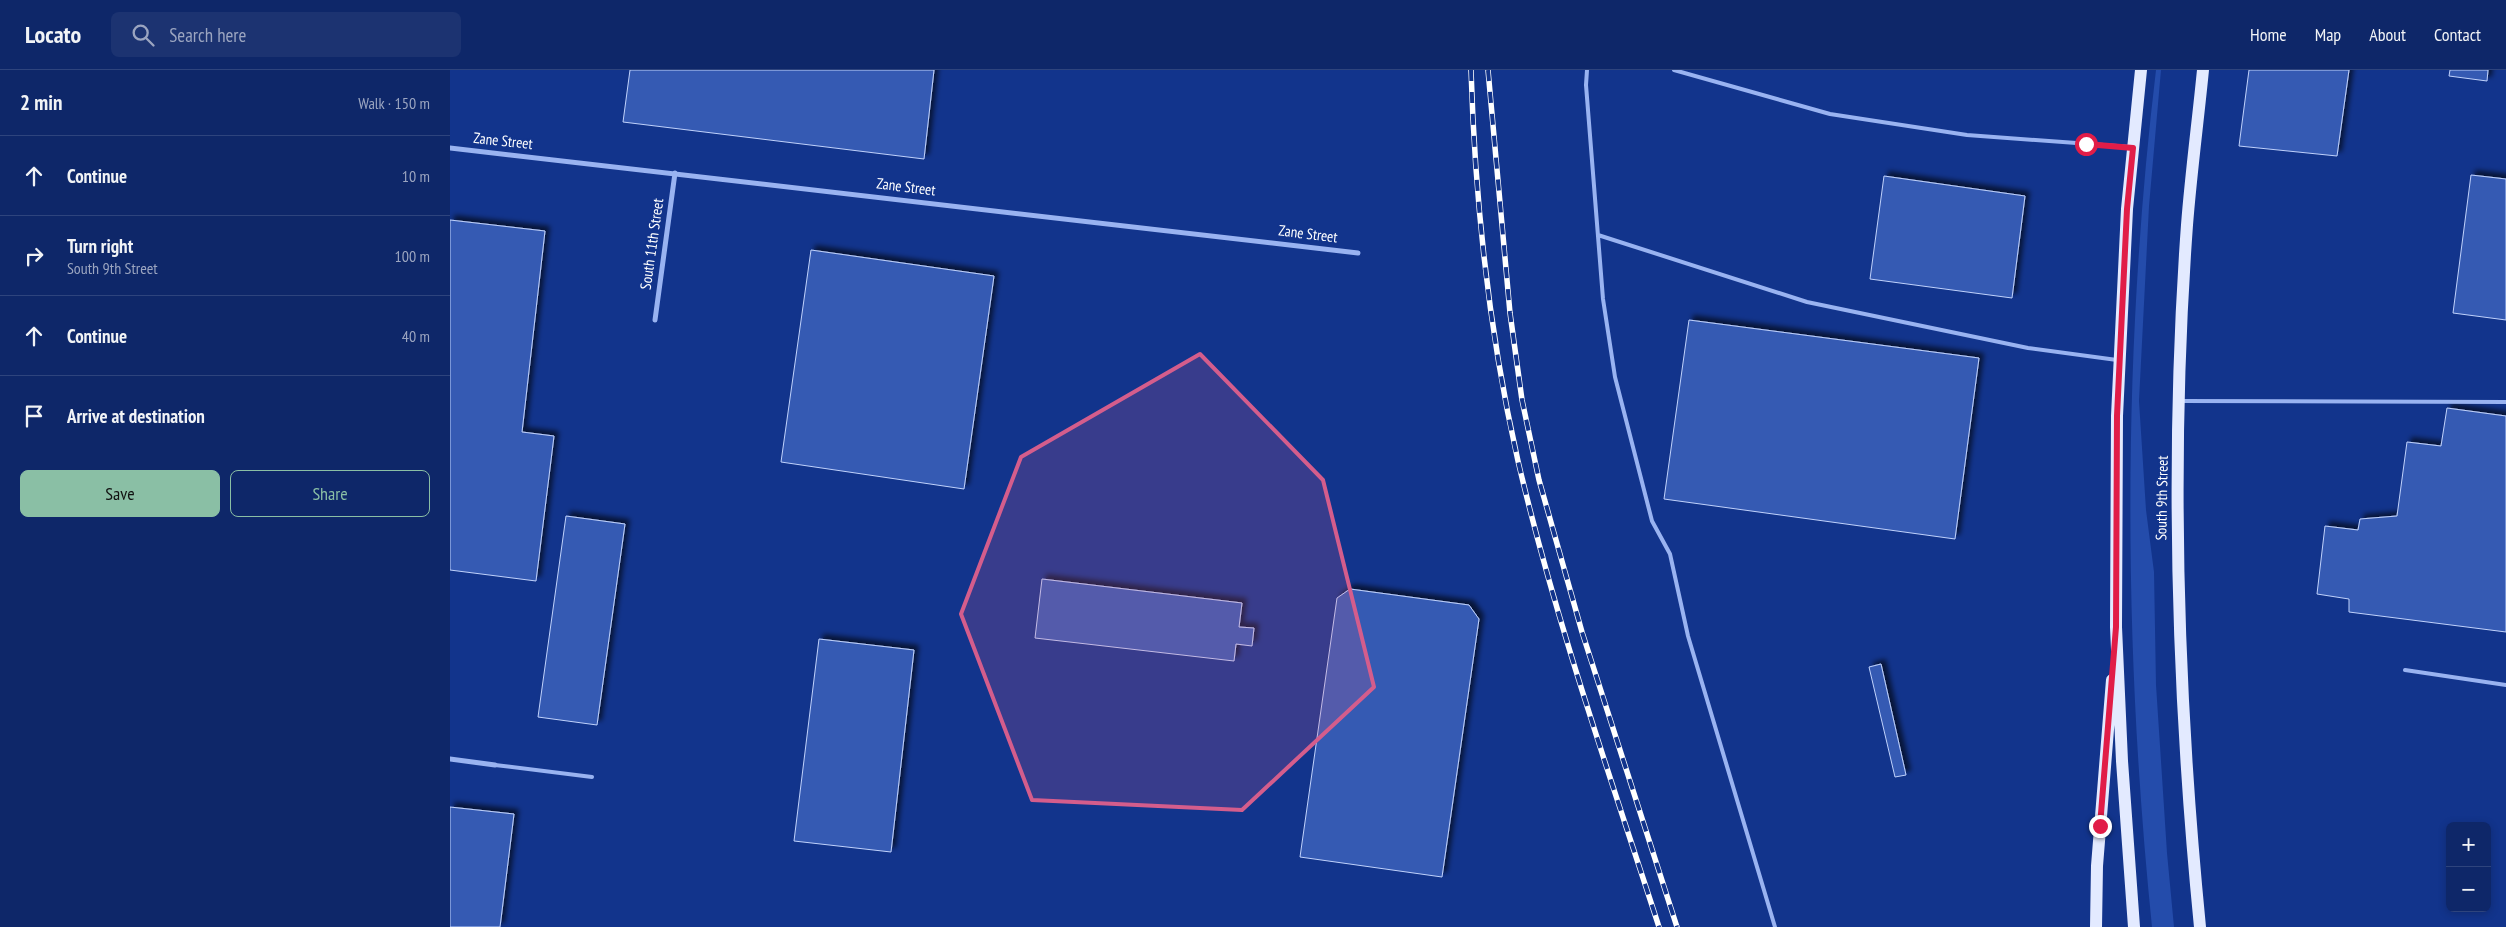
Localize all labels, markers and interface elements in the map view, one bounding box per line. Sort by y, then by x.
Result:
search box [111,12,461,57]
text: Locato [25,19,81,50]
icon: search [129,21,157,49]
text: Search here [169,23,246,47]
text: Home [2250,23,2287,46]
text: Map [2315,23,2341,46]
text: About [2369,23,2406,46]
text: Contact [2434,23,2481,46]
text: 2 min [20,89,62,116]
text: Walk · 150 m [358,93,430,113]
street label: Zane Street [473,128,534,153]
route start [2075,133,2098,156]
icon: ahead [20,162,48,190]
text: Continue [67,164,127,188]
text: 10 m [402,166,430,186]
street label: Zane Street [875,173,937,200]
street label: South 11th Street [636,197,667,291]
street label: Zane Street [1277,220,1339,247]
text: Turn right [67,234,133,258]
icon: right [20,242,48,270]
text: 100 m [395,246,430,266]
text: South 9th Street [67,258,158,278]
icon: ahead [20,322,48,350]
text: Continue [67,324,127,348]
text: 40 m [402,326,430,346]
icon: arrive [20,402,48,430]
text: Arrive at destination [67,404,205,428]
street label: South 9th Street [2151,455,2172,541]
button: Save [20,470,220,517]
button: Share [230,470,430,517]
route end [2089,815,2112,838]
map controls [2446,822,2491,912]
button: + [2446,822,2491,867]
button: − [2446,867,2491,912]

